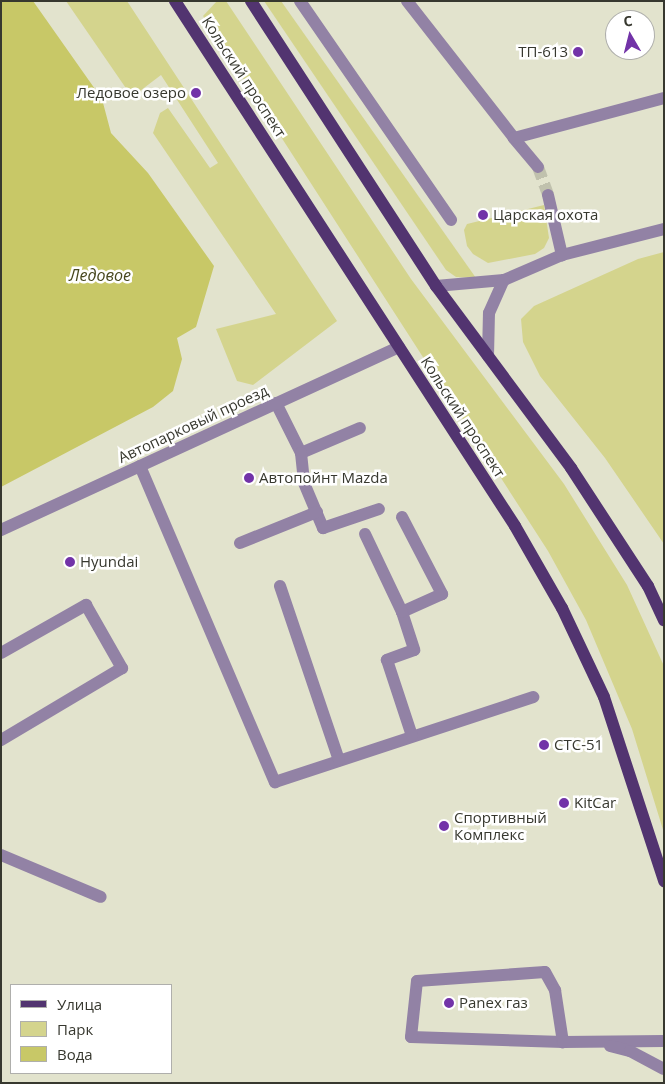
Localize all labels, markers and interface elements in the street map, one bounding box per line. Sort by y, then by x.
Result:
north arrow [605,10,655,60]
text: С [622,11,634,31]
street label: Кольский проспект [198,13,290,141]
place label: ТП-613 [518,43,568,61]
marker: ТП-613 [572,46,584,58]
place label: Ледовое озеро [77,84,186,102]
marker: Ледовое озеро [190,87,202,99]
place label: Царская охота [493,206,598,224]
marker: Царская охота [477,209,489,221]
water label: Ледовое [69,265,131,285]
street label: Кольский проспект [417,353,509,481]
street label: Автопарковый проезд [115,381,271,467]
place label: Автопойнт Mazda [259,469,388,487]
marker: Автопойнт Mazda [243,472,255,484]
place label: Hyundai [80,553,138,571]
marker: Hyundai [64,556,76,568]
place label: СТС-51 [554,736,603,754]
marker: СТС-51 [538,739,550,751]
place label: KitCar [574,794,616,812]
marker: KitCar [558,797,570,809]
place label: Спортивный Комплекс [454,808,547,843]
marker: Спортивный Комплекс [438,820,450,832]
legend [10,984,172,1074]
text: Улица [57,994,102,1014]
place label: Panex газ [459,994,528,1012]
marker: Panex газ [443,997,455,1009]
text: Парк [57,1019,93,1039]
text: Вода [57,1044,93,1064]

